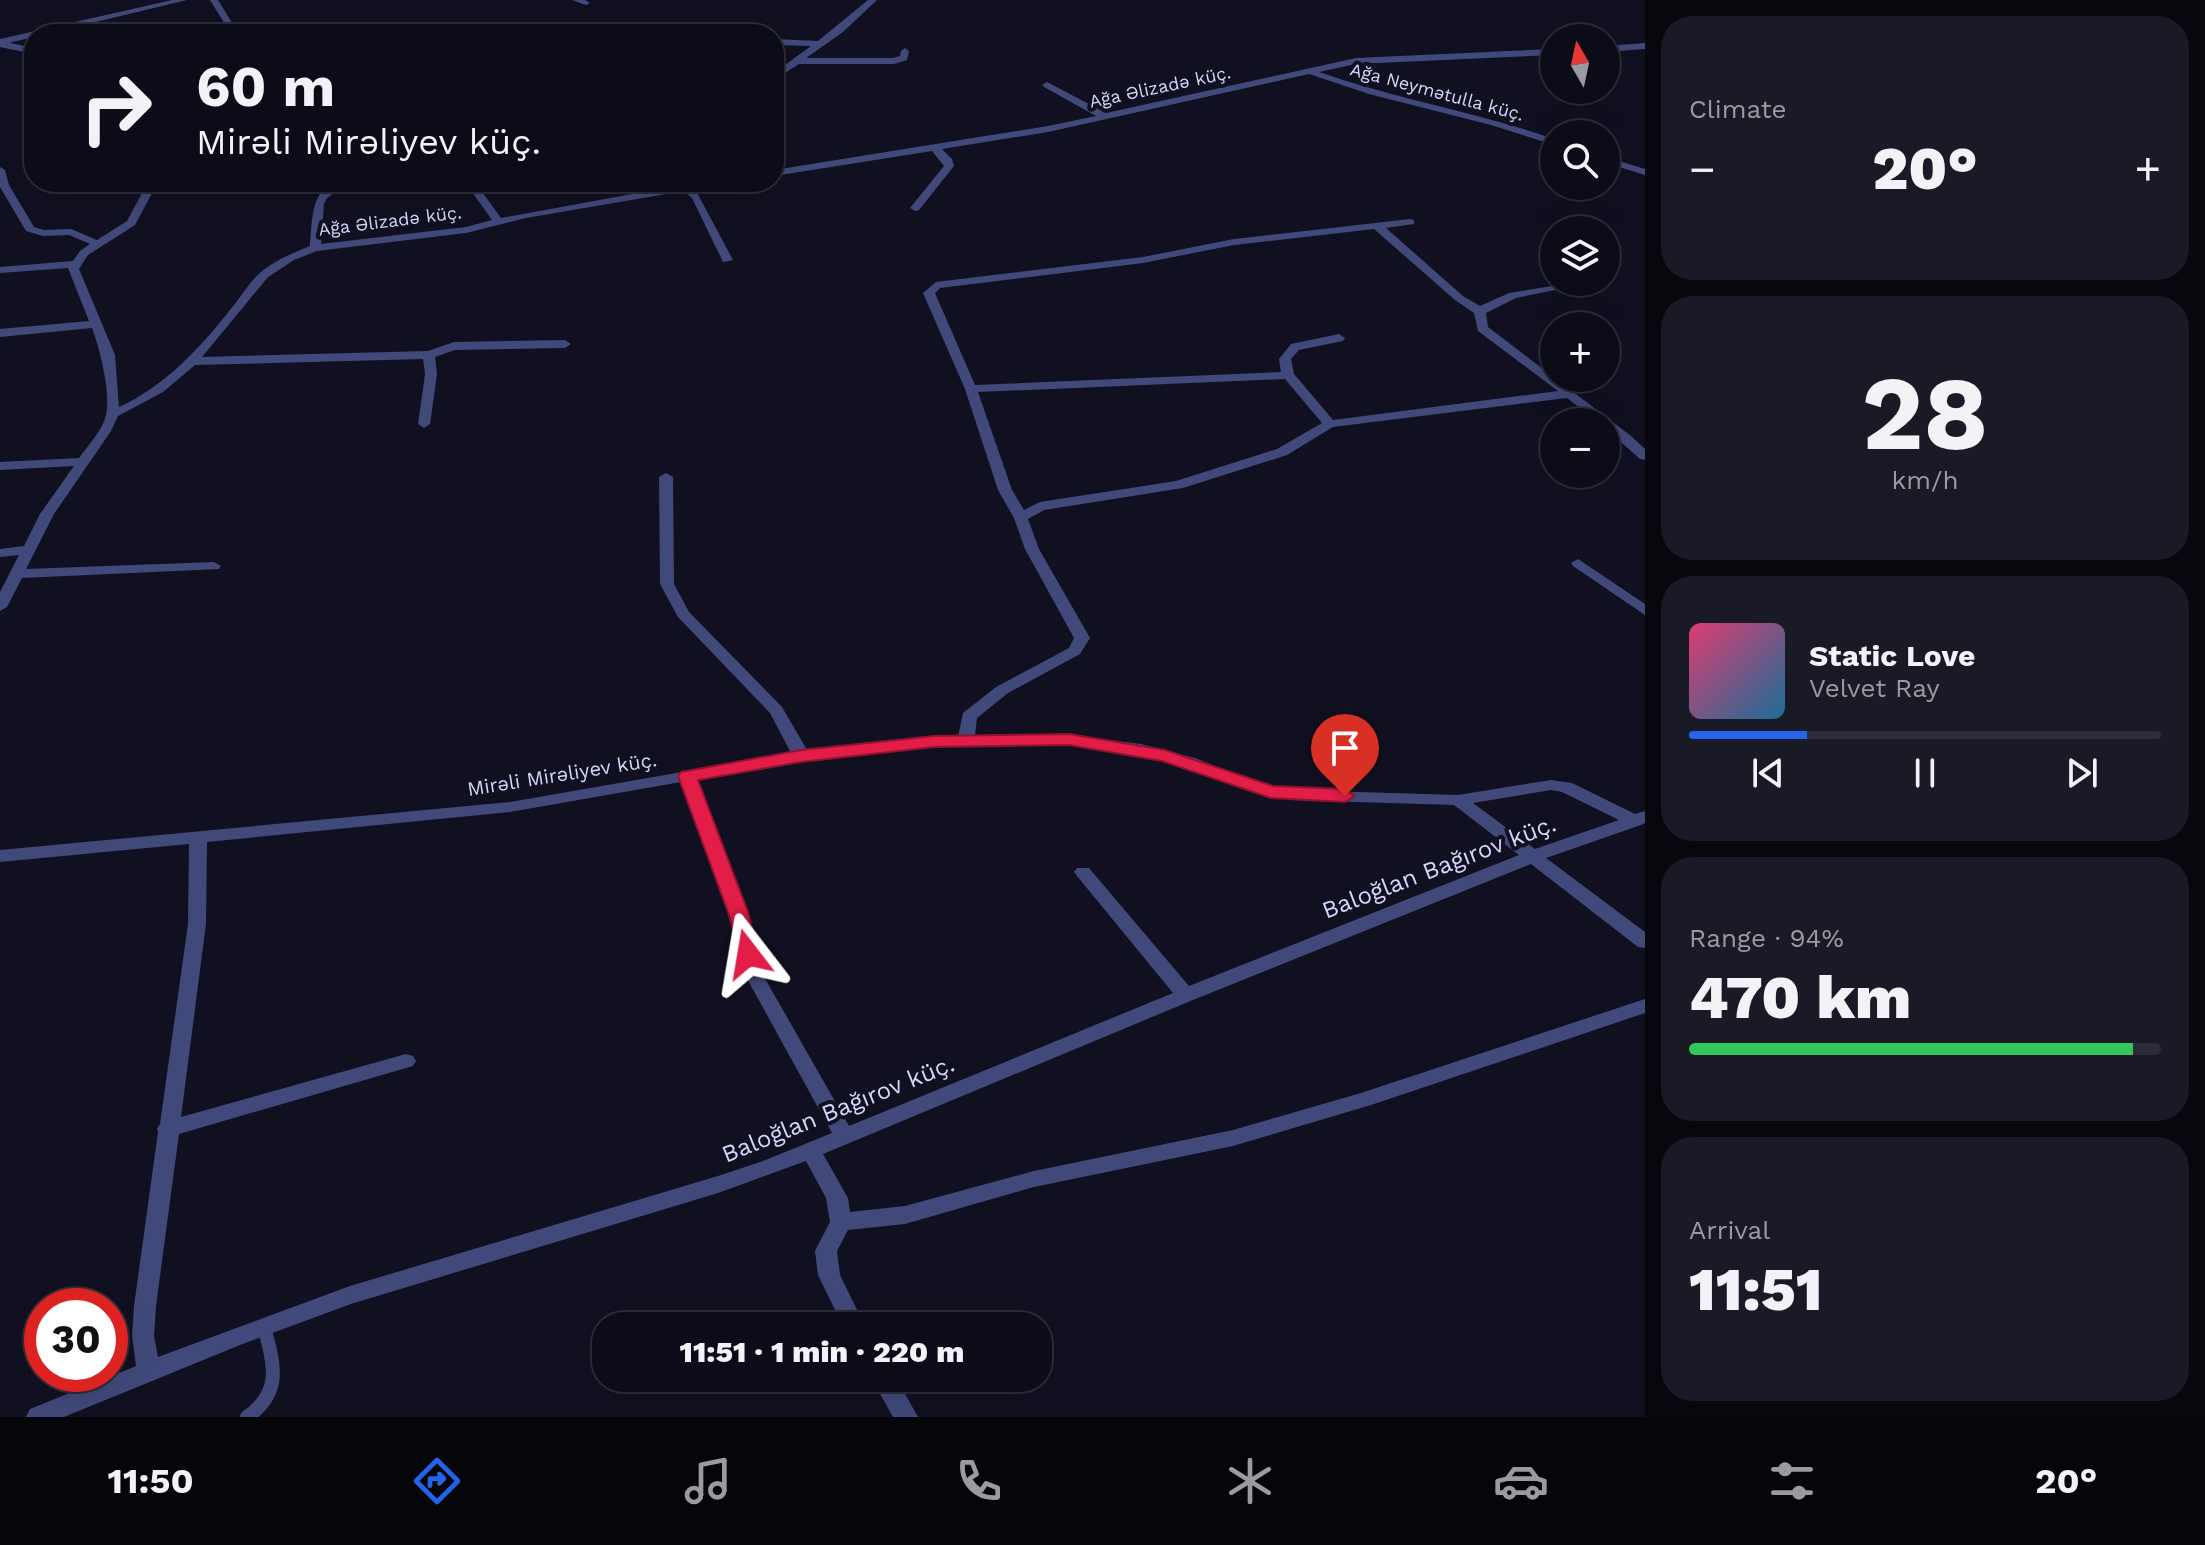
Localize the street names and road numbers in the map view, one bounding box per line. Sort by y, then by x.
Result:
street label: Ağa Neymətulla küç. [1348,58,1526,125]
street label: Ağa Əlizadə küç. [1087,61,1233,112]
street label: Ağa Əlizadə küç. [317,201,463,240]
street label: Mirəli Mirəliyev küç. [465,747,659,801]
street label: Baloğlan Bağırov küç. [1318,809,1560,925]
street label: Baloğlan Bağırov küç. [718,1050,958,1168]

